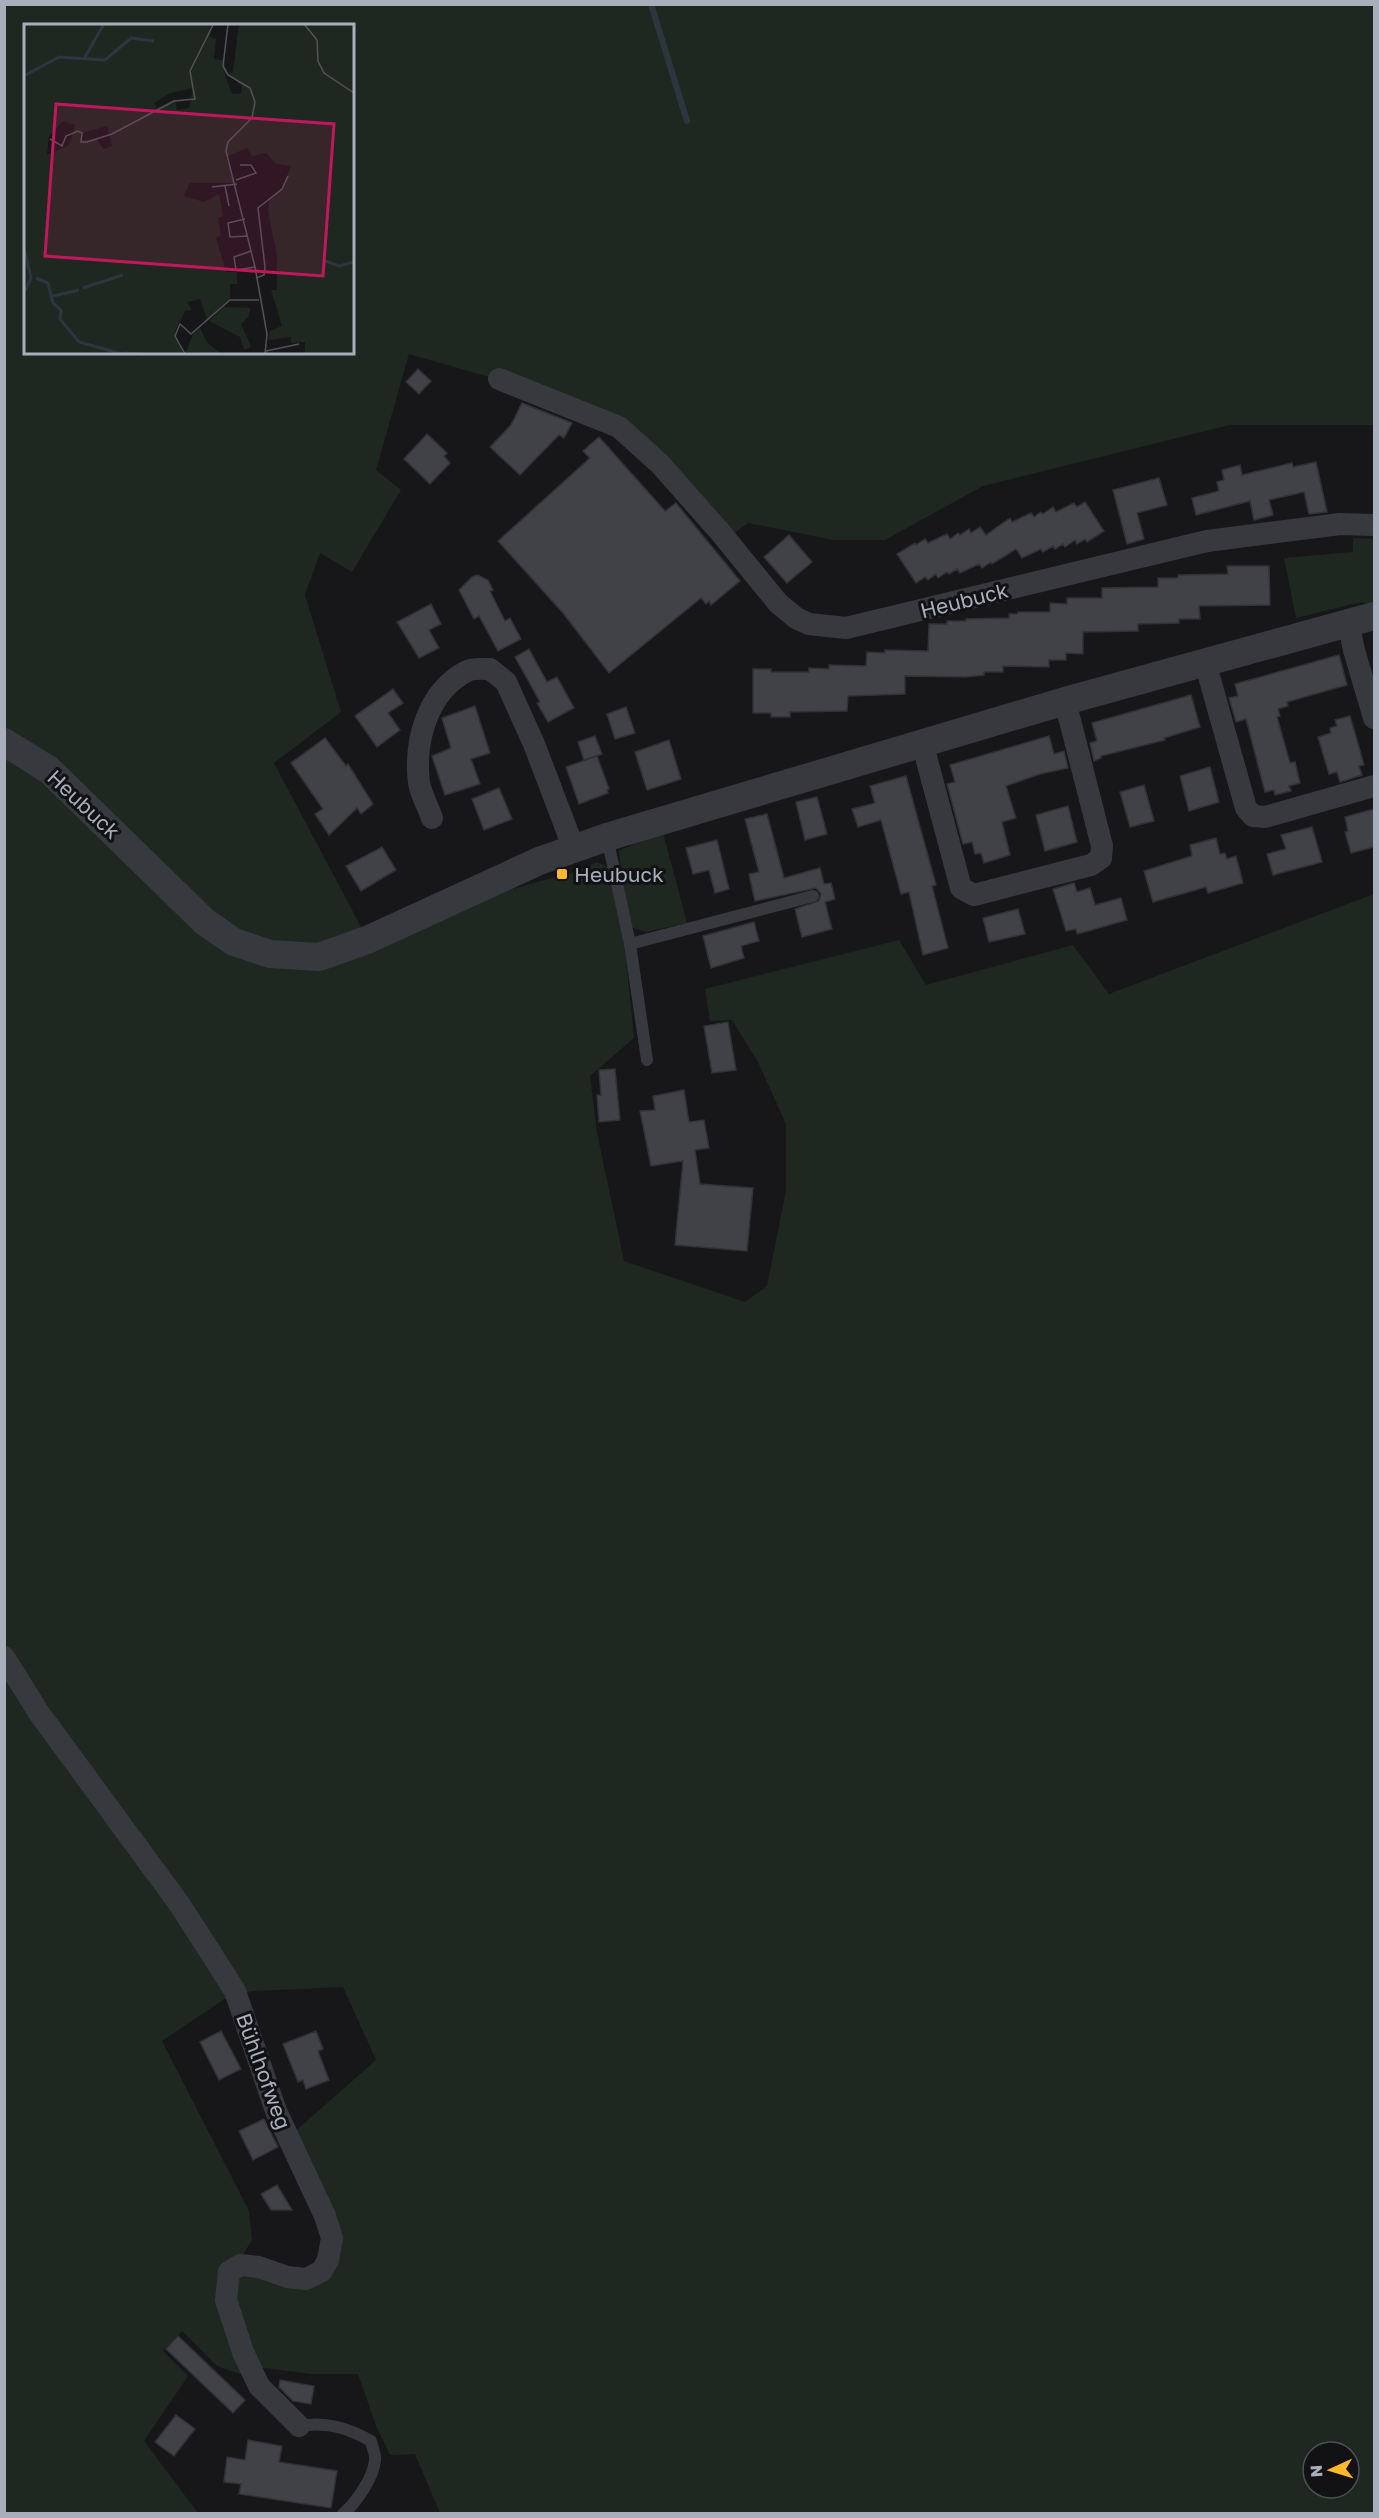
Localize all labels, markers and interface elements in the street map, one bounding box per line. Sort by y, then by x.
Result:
inset map [24,24,354,354]
street label: Heubuck [917,576,1011,623]
street label: Heubuck [42,764,126,844]
place label: Heubuck [574,861,664,887]
marker: Heubuck [555,867,569,881]
street label: Bühlhofweg [231,2009,297,2133]
north arrow [1301,2440,1361,2500]
text: N [1306,2464,1326,2478]

